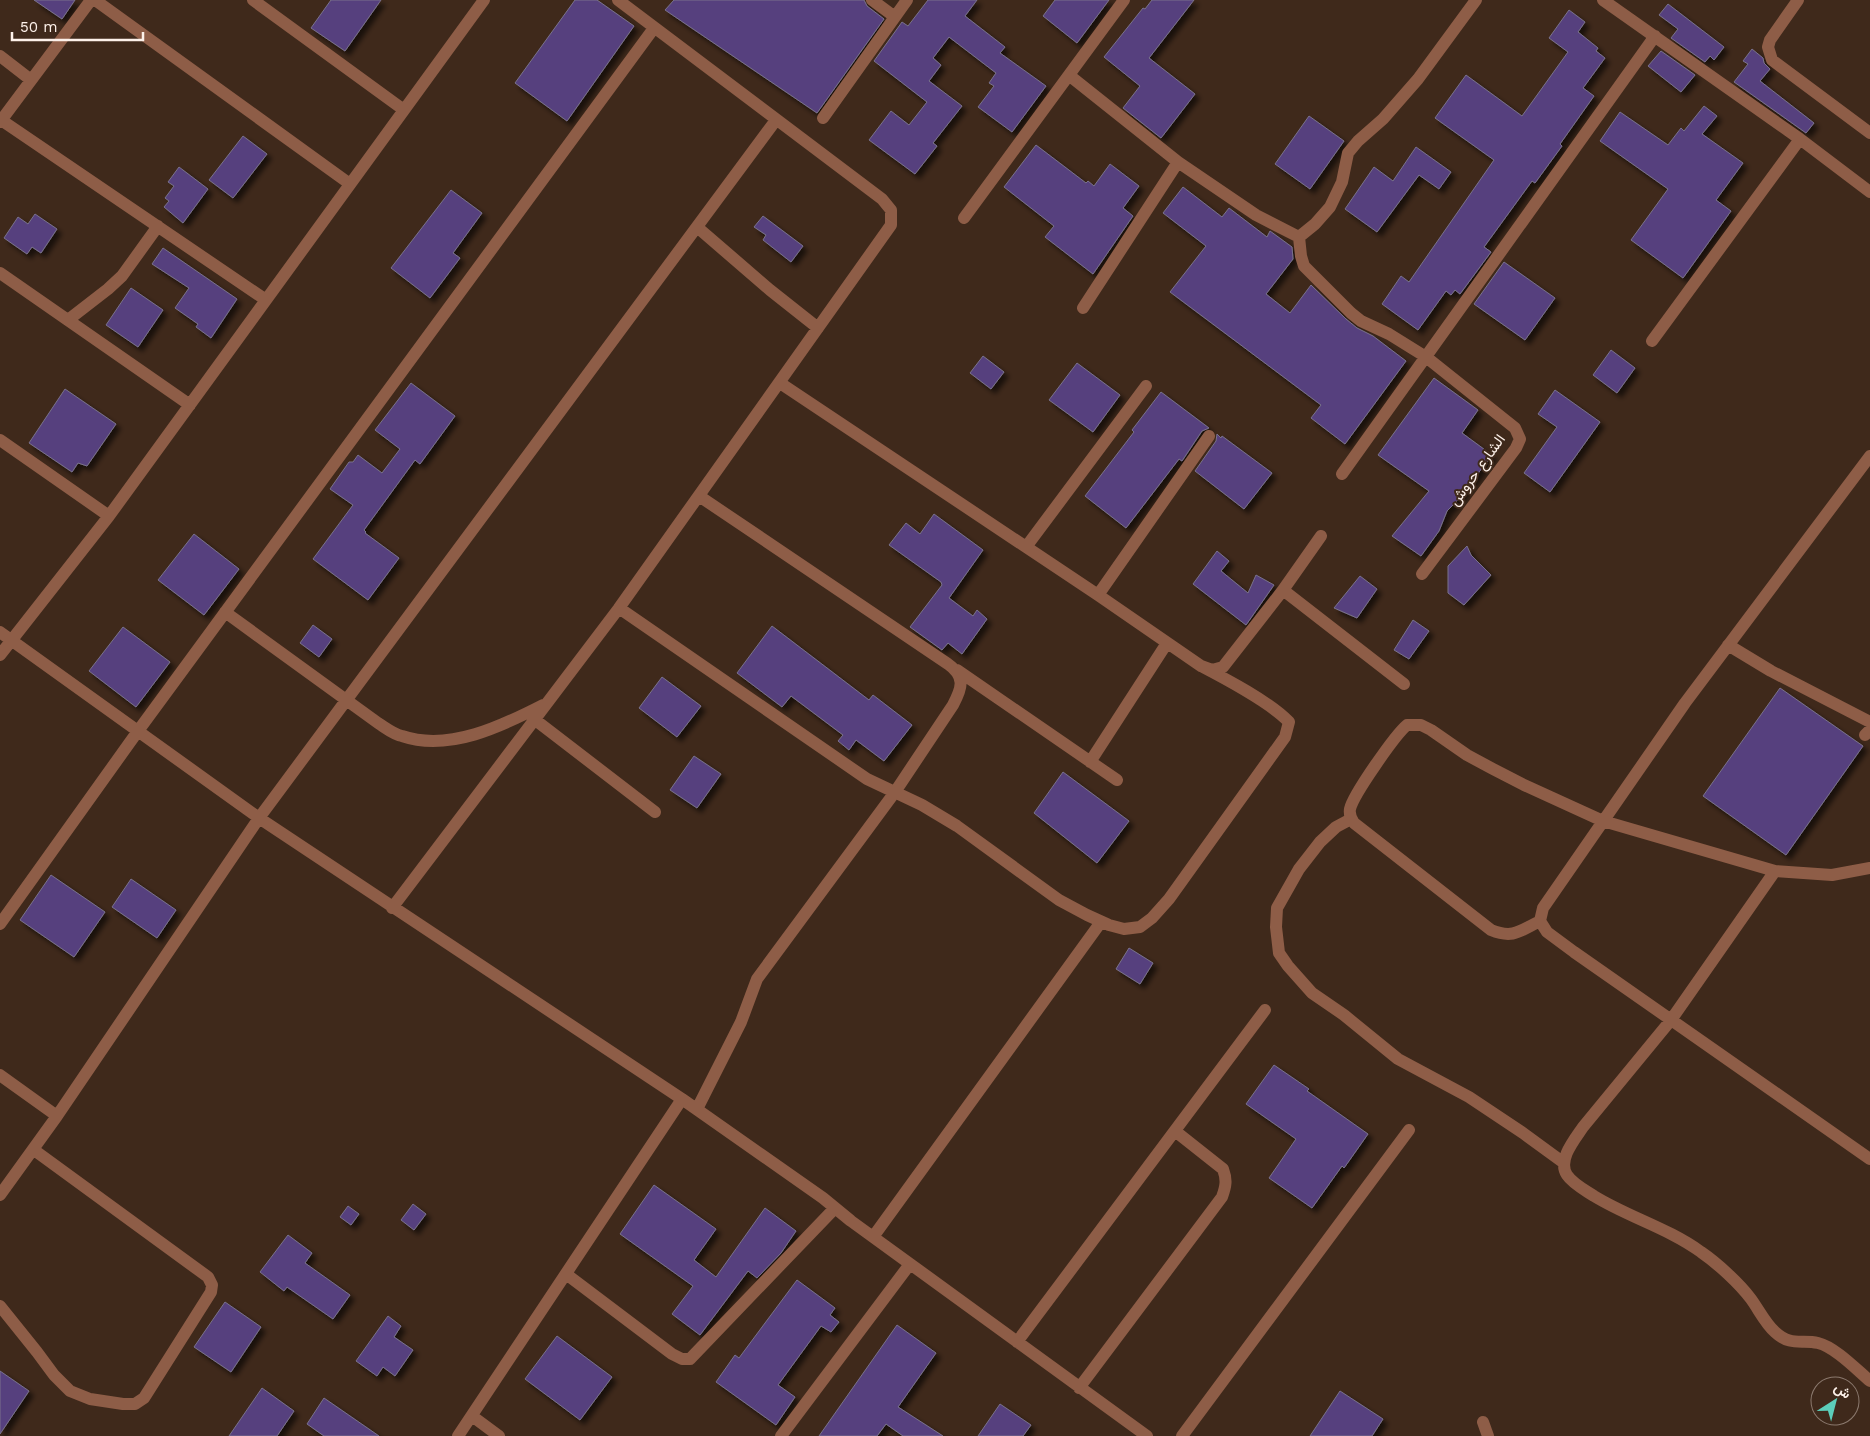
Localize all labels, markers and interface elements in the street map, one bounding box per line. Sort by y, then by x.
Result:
scale bar [12,10,144,42]
text: 50 m [20,18,57,36]
street label: الشارع حروش [1445,431,1511,510]
north arrow [1810,1376,1860,1426]
text: ش [1831,1379,1854,1403]

